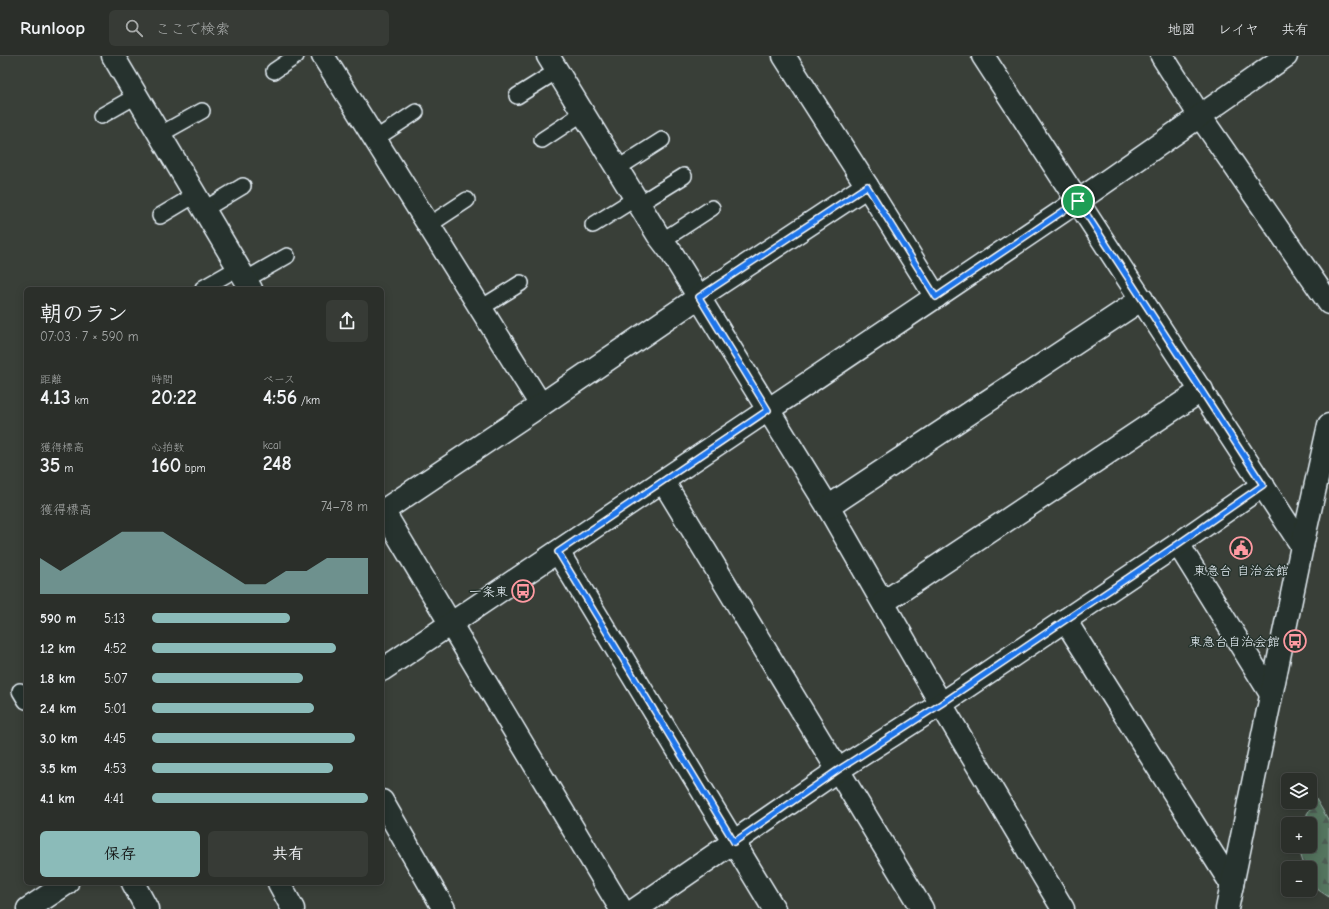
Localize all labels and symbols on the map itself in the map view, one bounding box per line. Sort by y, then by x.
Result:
pin [1061,184,1095,218]
public building icon: 東急台 自治会館 [1228,535,1254,561]
place label: 東急台 自治会館 [1193,563,1289,578]
bus stop icon: 一条東 [510,578,536,604]
place label: 一条東 [469,584,508,599]
bus stop icon: 東急台自治会館 [1282,628,1308,654]
place label: 東急台自治会館 [1189,634,1280,649]

